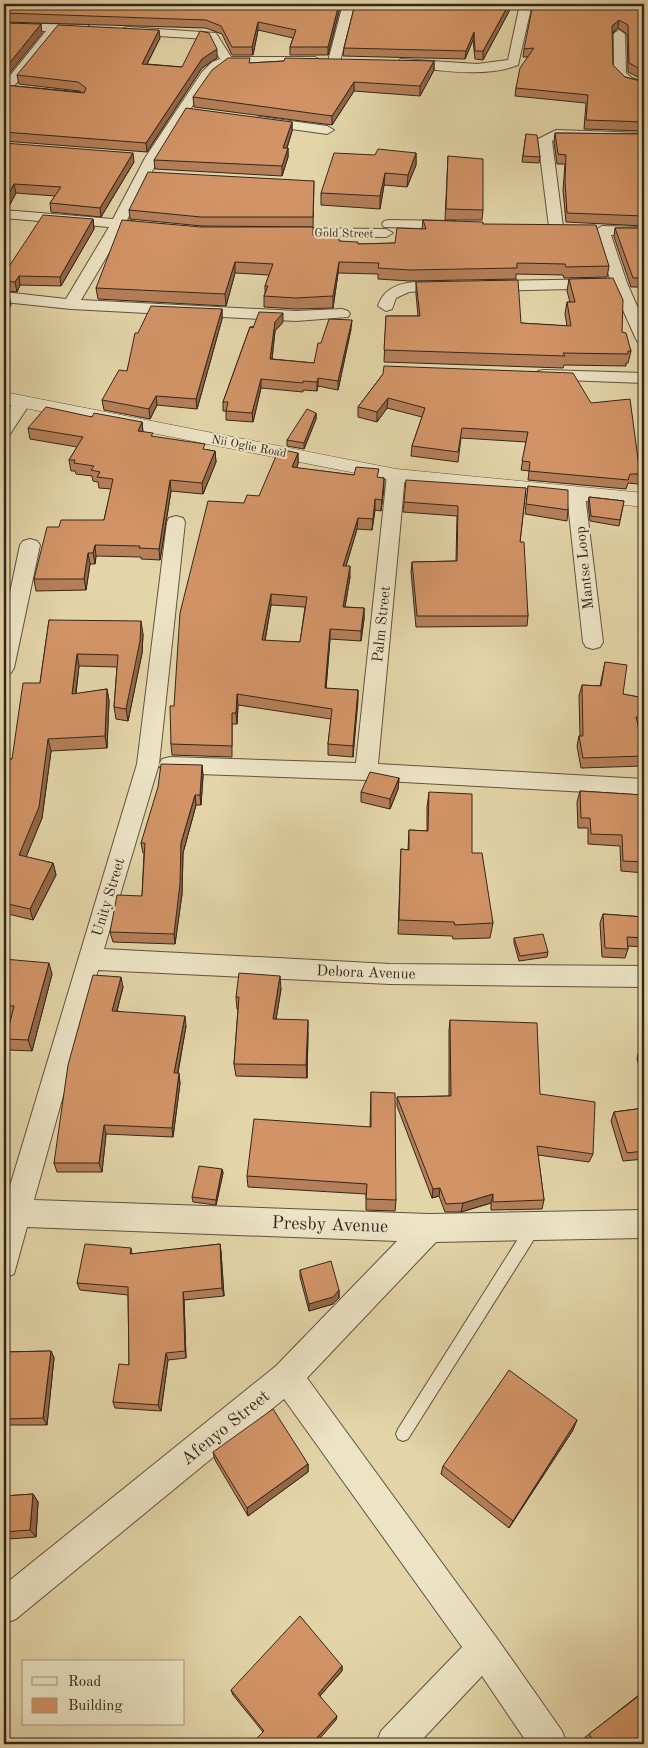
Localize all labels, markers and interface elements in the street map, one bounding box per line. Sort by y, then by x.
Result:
street label: Gold Street [314,227,374,241]
street label: Nii Oglie Road [210,434,287,460]
street label: Mantse Loop [574,525,597,610]
street label: Palm Street [371,585,394,663]
street label: Unity Street [90,857,128,938]
street label: Debora Avenue [316,964,416,983]
street label: Presby Avenue [271,1214,389,1236]
street label: Afenyo Street [178,1387,273,1469]
legend [22,1660,185,1726]
text: Road [68,1675,102,1690]
text: Building [68,1699,123,1714]

